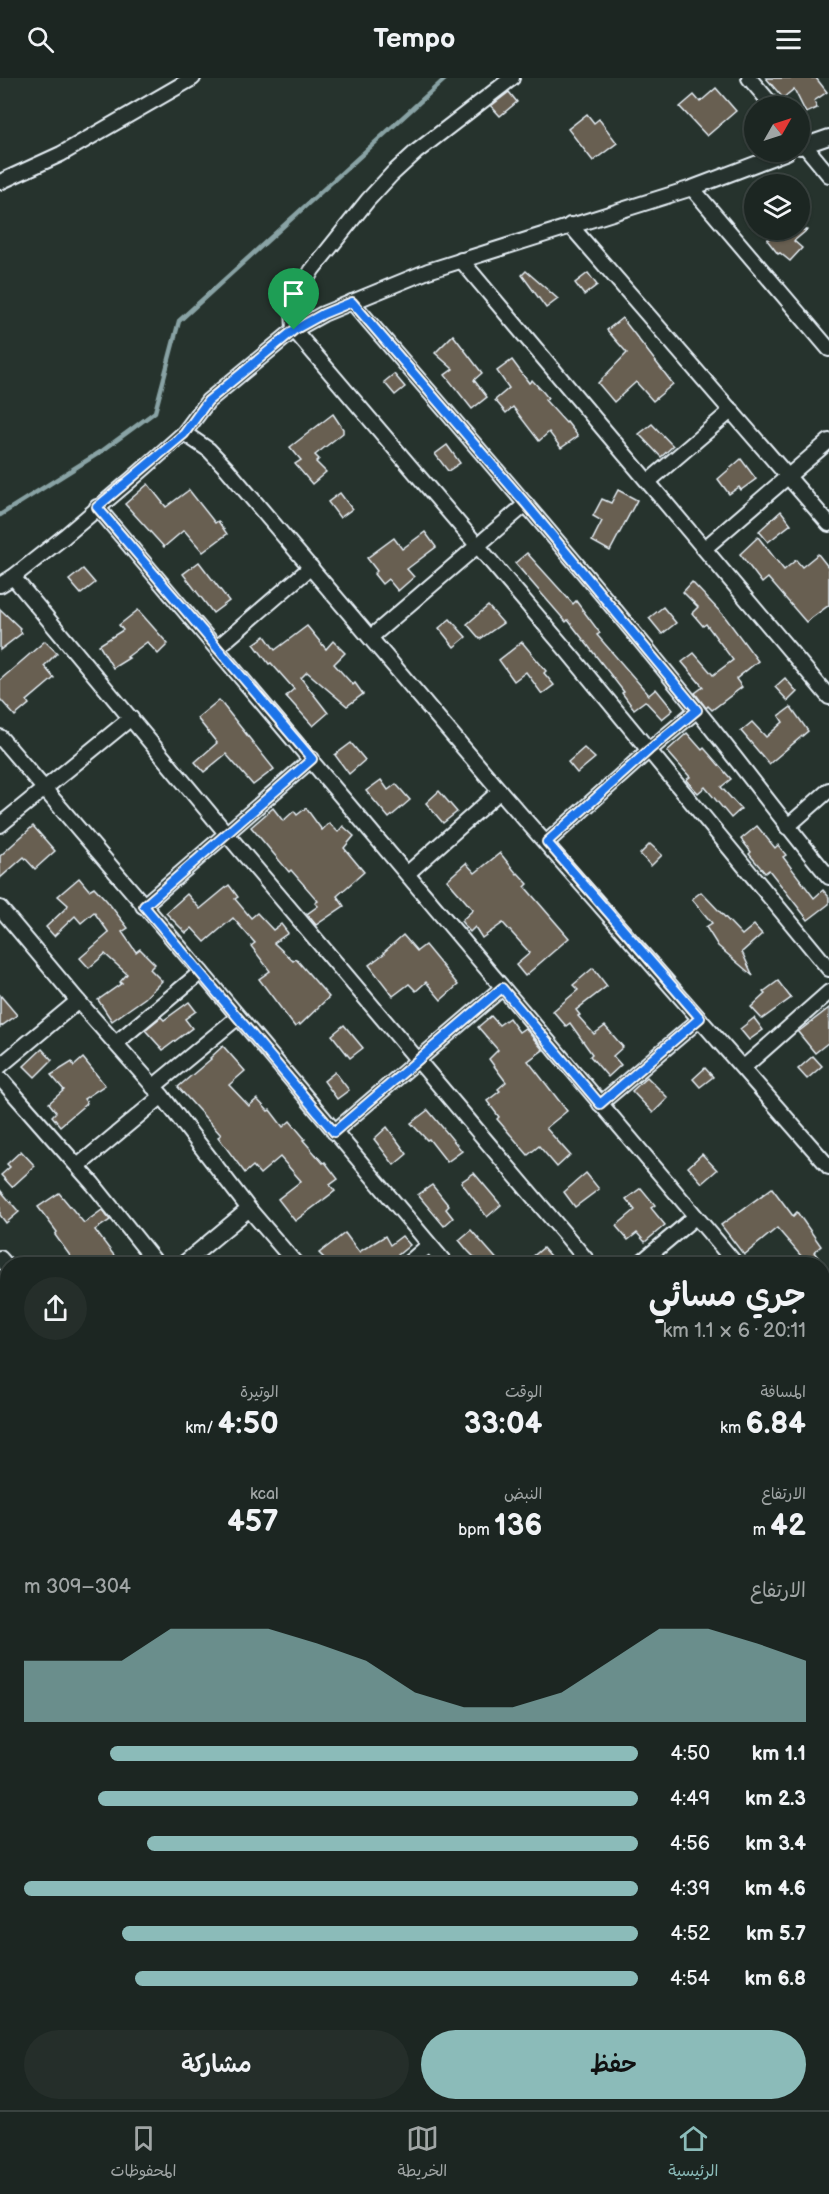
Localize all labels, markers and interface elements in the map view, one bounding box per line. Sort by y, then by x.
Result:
icon: search [24,23,57,56]
text: Tempo [374,23,455,55]
icon: menu [772,23,805,56]
north arrow [744,96,810,162]
map controls [744,96,810,240]
button: layers [744,174,810,240]
pin [268,268,319,330]
icon: arrive [277,277,310,310]
text: جري مسائي [648,1276,806,1316]
button: share [24,1277,87,1340]
text: 20:11 · 6 × 1.1 km [662,1319,806,1343]
text: الوتيرة [240,1383,279,1402]
text: الوقت [505,1383,542,1402]
text: المسافة [760,1383,806,1402]
text: 4:50 [218,1406,279,1442]
text: 33:04 [464,1406,542,1442]
text: 6.84 [746,1406,806,1442]
text: /km [185,1419,218,1438]
text: km [720,1419,746,1438]
text: kcal [250,1485,279,1504]
text: النبض [504,1485,542,1504]
text: الارتفاع [761,1485,806,1504]
text: 457 [227,1504,279,1540]
text: 136 [494,1508,542,1544]
text: 42 [770,1508,806,1544]
text: bpm [458,1521,494,1540]
text: m [753,1521,770,1540]
text: 304–309 m [24,1575,131,1599]
text: الارتفاع [750,1579,806,1603]
text: 4:50 [671,1742,710,1766]
text: 1.1 km [752,1742,806,1766]
text: 4:49 [670,1787,710,1811]
text: 2.3 km [745,1787,806,1811]
text: 4:56 [670,1832,710,1856]
text: 3.4 km [745,1832,806,1856]
text: 4:39 [670,1877,710,1901]
text: 4.6 km [745,1877,806,1901]
text: 4:52 [671,1922,710,1946]
text: 5.7 km [746,1922,806,1946]
text: 4:54 [670,1967,710,1991]
text: 6.8 km [745,1967,806,1991]
button: مشاركة [24,2030,409,2099]
button: حفظ [421,2030,806,2099]
tab: المحفوظات [111,2122,176,2185]
tab: الخريطة [397,2122,447,2185]
tab: الرئيسية [668,2122,719,2185]

